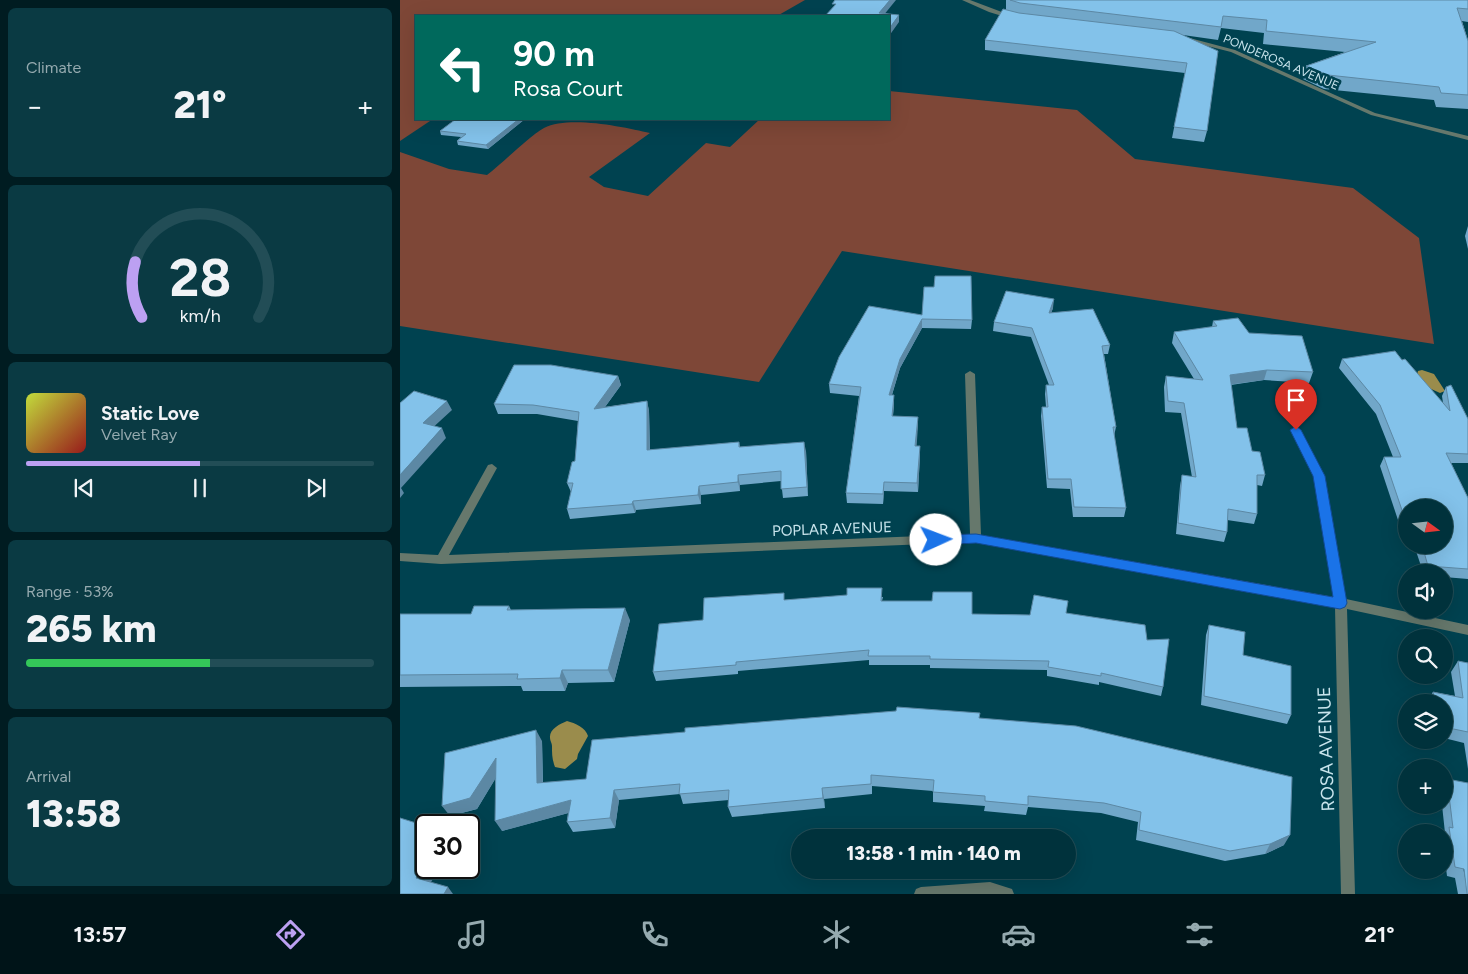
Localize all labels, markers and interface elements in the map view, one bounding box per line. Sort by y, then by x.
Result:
street label: PONDEROSA AVENUE [1221,31,1341,93]
text: 90 m [513,33,595,75]
icon: left [430,35,495,100]
text: Climate [26,58,81,77]
text: Rosa Court [513,75,623,102]
text: 21° [173,82,227,128]
text: − [26,89,43,123]
text: + [357,89,374,123]
text: 28 [169,247,231,309]
text: km/h [180,305,220,326]
pin [1275,379,1317,430]
icon: arrive [1282,386,1310,414]
text: Static Love [101,402,199,425]
text: Velvet Ray [101,425,177,444]
icon: previous [70,474,98,502]
icon: pause [186,474,214,502]
icon: next [302,474,330,502]
north arrow [1398,499,1452,554]
map controls [1398,499,1453,879]
position arrow [909,513,961,565]
street label: POPLAR AVENUE [772,518,892,540]
button: sound [1398,564,1453,619]
text: Range · 53% [26,582,114,601]
text: 265 km [26,606,157,652]
button: search [1398,629,1453,684]
street label: ROSA AVENUE [1313,686,1339,812]
button: layers [1398,694,1453,749]
button: + [1398,759,1453,814]
text: Arrival [26,767,71,786]
text: 13:58 [26,791,121,837]
speed limit sign: 30 [415,814,480,879]
button: − [1398,824,1453,879]
text: 13:58 · 1 min · 140 m [846,842,1021,865]
icon: directions [273,917,308,952]
icon: music [455,917,490,952]
icon: phone [637,917,672,952]
icon: climate [819,917,854,952]
icon: car [1001,917,1036,952]
icon: filters [1182,917,1217,952]
text: 13:57 [73,921,127,948]
text: 21° [1364,921,1395,948]

